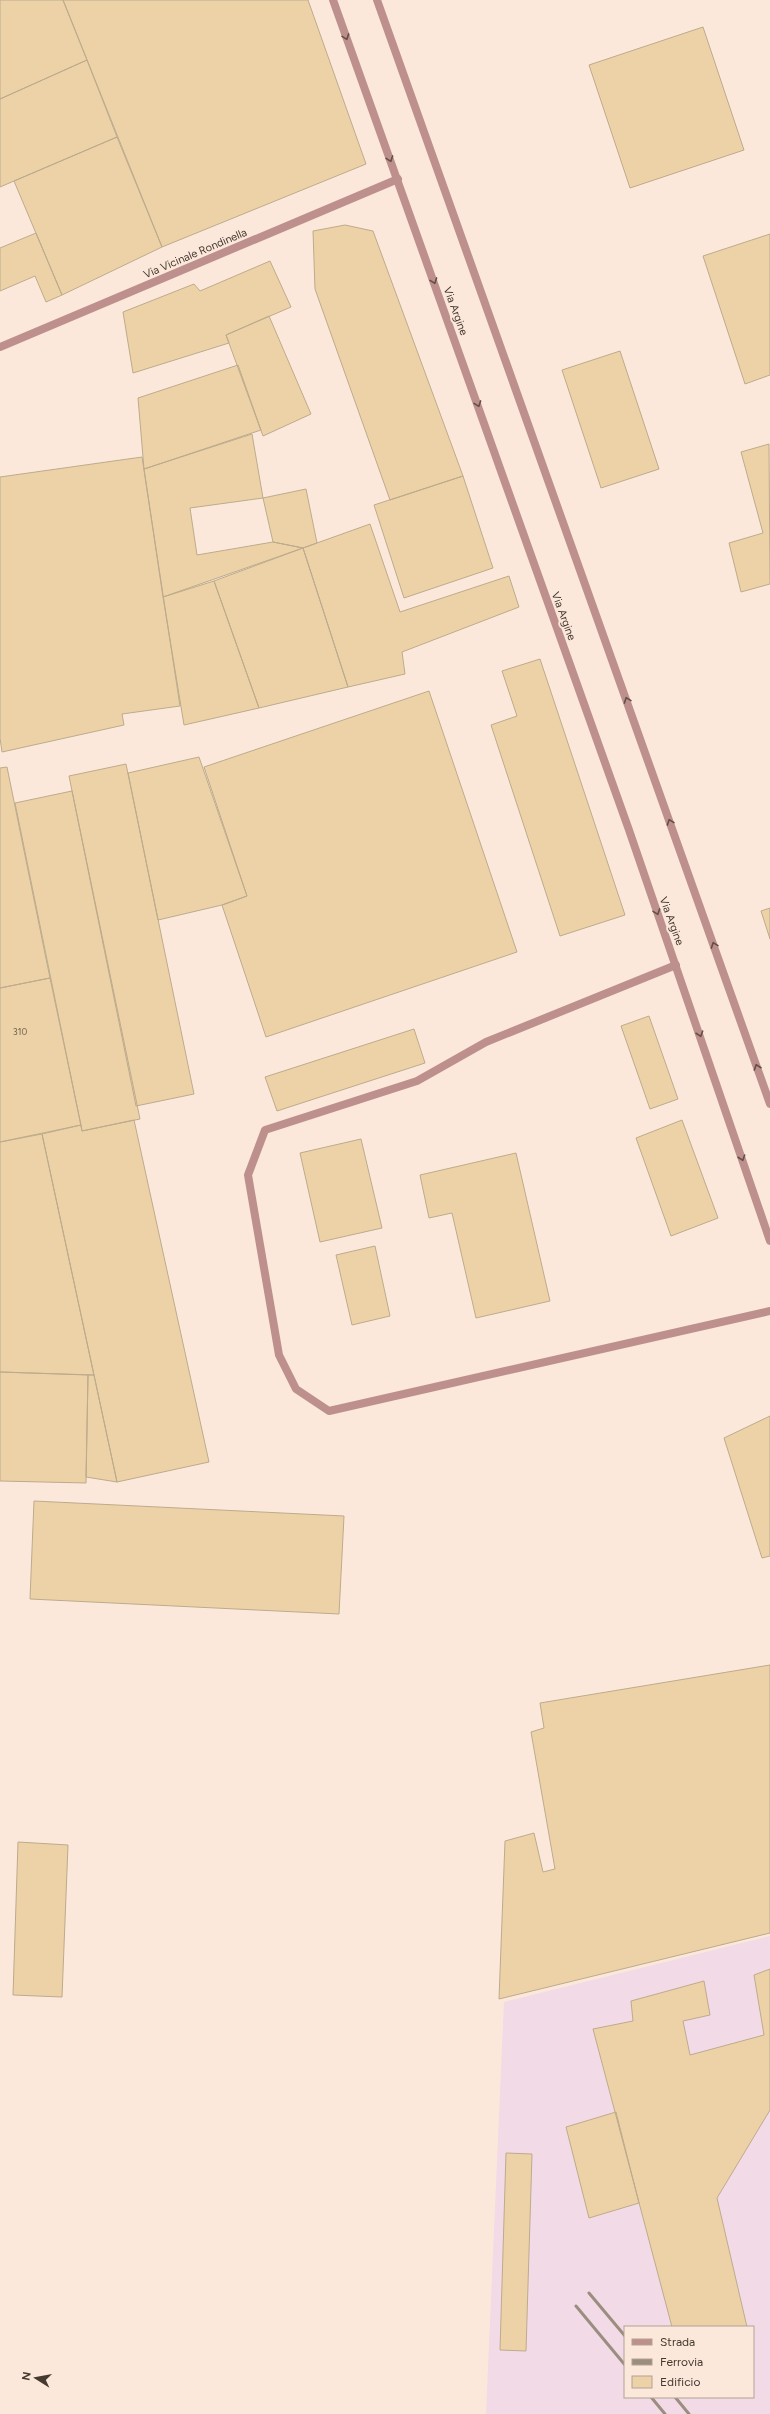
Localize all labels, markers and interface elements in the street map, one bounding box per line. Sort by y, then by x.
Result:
one-way arrow [342,33,350,40]
one-way arrow [386,155,394,162]
street label: Via Vicinale Rondinella [142,226,249,281]
one-way arrow [429,278,438,285]
street label: Via Argine [441,285,470,337]
one-way arrow [473,400,481,407]
street label: Via Argine [549,590,578,642]
one-way arrow [623,696,631,703]
one-way arrow [667,819,675,826]
street label: Via Argine [657,895,686,947]
one-way arrow [653,908,661,915]
one-way arrow [710,941,719,948]
house number: 310 [13,1026,27,1037]
one-way arrow [695,1031,704,1038]
one-way arrow [754,1064,762,1071]
one-way arrow [737,1154,745,1161]
legend [624,2326,754,2398]
text: Strada [660,2335,695,2349]
text: Ferrovia [660,2355,703,2369]
north arrow [16,2358,56,2398]
text: N [19,2371,34,2382]
text: Edificio [660,2375,700,2389]

